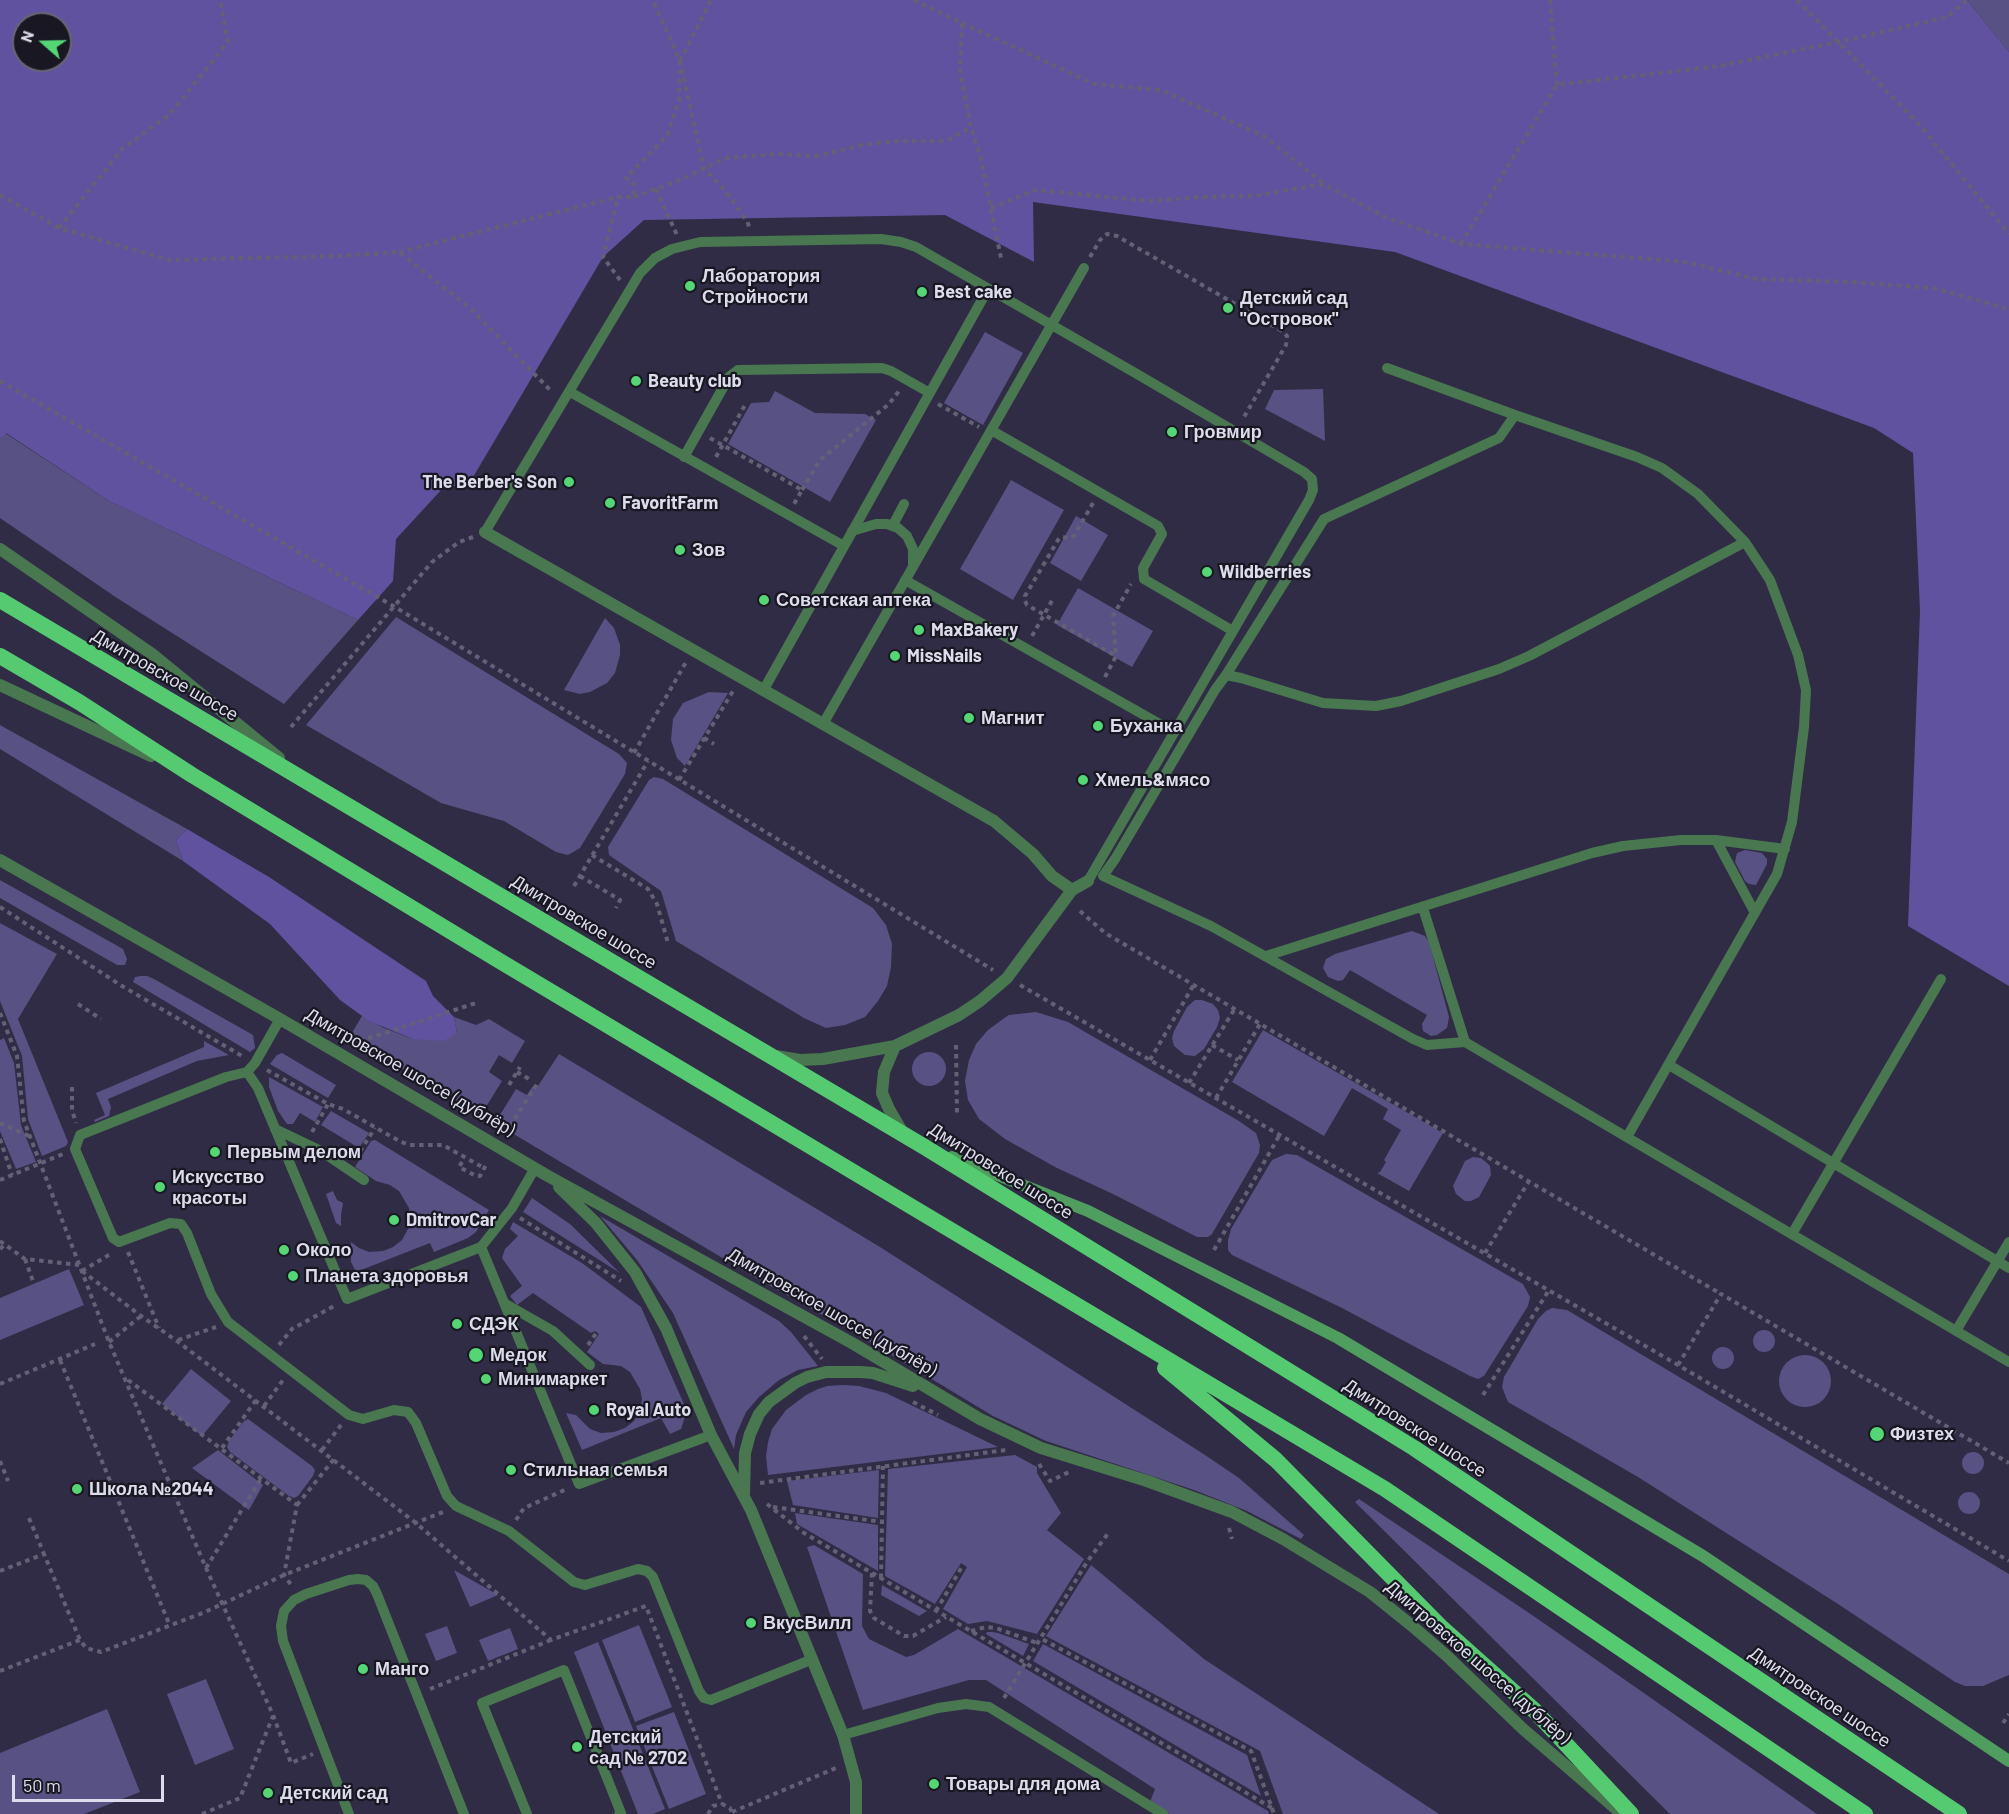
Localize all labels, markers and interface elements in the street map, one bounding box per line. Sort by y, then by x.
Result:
north arrow [12,12,72,72]
text: N [16,28,37,45]
place label: Лаборатория Стройности [702,265,820,308]
marker: Лаборатория Стройности [683,279,697,293]
place label: Best cake [934,281,1012,303]
marker: Best cake [915,285,929,299]
place label: Детский сад "Островок" [1240,287,1348,330]
marker: Детский сад "Островок" [1221,301,1235,315]
place label: Beauty club [648,370,742,392]
marker: Beauty club [629,374,643,388]
place label: Гровмир [1184,421,1262,443]
marker: Гровмир [1165,425,1179,439]
place label: The Berber's Son [422,471,557,493]
marker: The Berber's Son [562,475,576,489]
place label: FavoritFarm [622,492,718,514]
marker: FavoritFarm [603,496,617,510]
place label: Зов [692,539,725,561]
marker: Зов [673,543,687,557]
place label: Wildberries [1219,561,1311,583]
marker: Wildberries [1200,565,1214,579]
place label: Советская аптека [776,589,931,611]
marker: Советская аптека [757,593,771,607]
place label: MaxBakery [931,619,1018,641]
marker: MaxBakery [912,623,926,637]
street label: Дмитровское шоссе [88,624,242,726]
place label: MissNails [907,645,982,667]
marker: MissNails [888,649,902,663]
place label: Магнит [981,707,1044,729]
marker: Магнит [962,711,976,725]
place label: Буханка [1110,715,1183,737]
marker: Буханка [1091,719,1105,733]
place label: Хмель&мясо [1095,769,1210,791]
marker: Хмель&мясо [1076,773,1090,787]
street label: Дмитровское шоссе [508,870,660,974]
street label: Дмитровское шоссе (дублёр) [301,1003,519,1141]
street label: Дмитровское шоссе [925,1118,1077,1224]
place label: Первым делом [227,1141,361,1163]
marker: Первым делом [208,1145,222,1159]
place label: Искусство красоты [172,1166,264,1208]
marker: Искусство красоты [153,1180,167,1194]
place label: DmitrovCar [406,1209,496,1231]
marker: DmitrovCar [387,1213,401,1227]
place label: Около [296,1239,352,1261]
marker: Около [277,1243,291,1257]
street label: Дмитровское шоссе (дублёр) [723,1243,941,1381]
place label: Планета здоровья [305,1265,468,1287]
marker: Планета здоровья [286,1269,300,1283]
place label: СДЭК [469,1313,518,1335]
marker: СДЭК [450,1317,464,1331]
place label: Медок [490,1344,546,1366]
marker: Медок [467,1346,485,1364]
place label: Минимаркет [498,1368,608,1390]
marker: Минимаркет [479,1372,493,1386]
street label: Дмитровское шоссе [1340,1374,1490,1482]
place label: Royal Auto [606,1399,691,1421]
marker: Royal Auto [587,1403,601,1417]
place label: Физтех [1890,1423,1954,1445]
marker: Физтех [1868,1425,1886,1443]
place label: Стильная семья [523,1459,668,1481]
marker: Стильная семья [504,1463,518,1477]
place label: Школа №2044 [89,1478,214,1500]
marker: Школа №2044 [70,1482,84,1496]
street label: Дмитровское шоссе (дублёр) [1381,1576,1575,1748]
place label: ВкусВилл [763,1612,852,1634]
marker: ВкусВилл [744,1616,758,1630]
street label: Дмитровское шоссе [1745,1642,1895,1752]
place label: Манго [375,1658,429,1680]
marker: Манго [356,1662,370,1676]
place label: Детский сад № 2702 [589,1726,687,1768]
marker: Детский сад № 2702 [570,1740,584,1754]
scale bar [15,1763,166,1801]
place label: Товары для дома [946,1773,1100,1795]
text: 50 m [23,1774,61,1796]
marker: Товары для дома [927,1777,941,1791]
place label: Детский сад [280,1782,388,1804]
marker: Детский сад [261,1786,275,1800]

